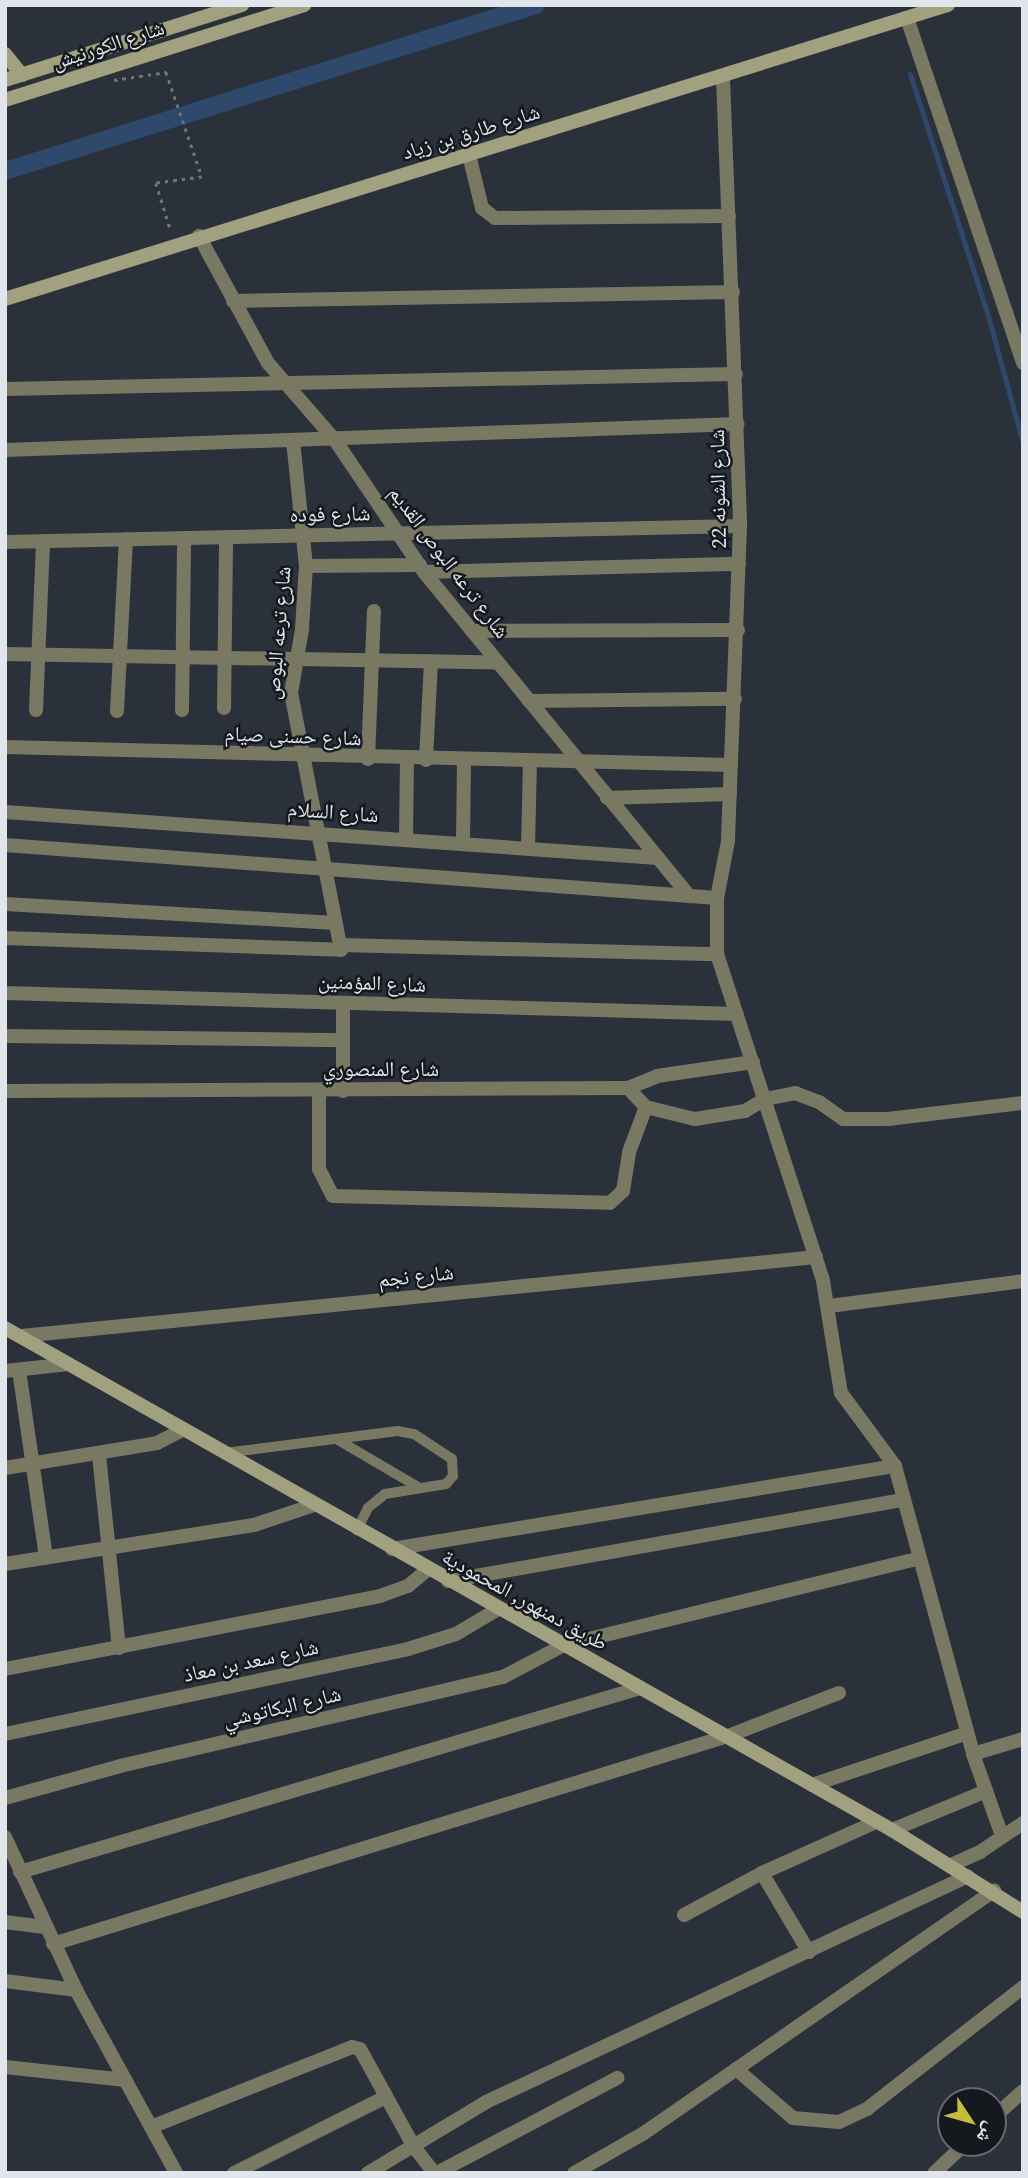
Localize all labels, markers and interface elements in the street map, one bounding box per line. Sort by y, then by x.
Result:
street label: شارع الكورنيش [49,15,167,75]
street label: شارع طارق بن زياد [399,99,543,165]
street label: شارع الشونه 22 [704,429,732,549]
street label: شارع ترعه البوص القديم [383,481,515,643]
street label: شارع فوده [289,501,371,527]
street label: شارع ترعه البوص [260,565,296,701]
street label: شارع حسنى صيام [224,721,362,751]
street label: شارع السلام [287,796,379,828]
street label: شارع المؤمنين [317,969,427,997]
street label: شارع المنصوري [323,1056,439,1082]
street label: شارع نجم [377,1260,455,1292]
street label: طريق دمنهور, المحمودية [438,1544,612,1656]
street label: شارع سعد بن معاذ [181,1634,321,1688]
street label: شارع البكاتوشي [220,1681,344,1733]
north arrow [937,2087,1007,2157]
text: ش [971,2117,1004,2149]

